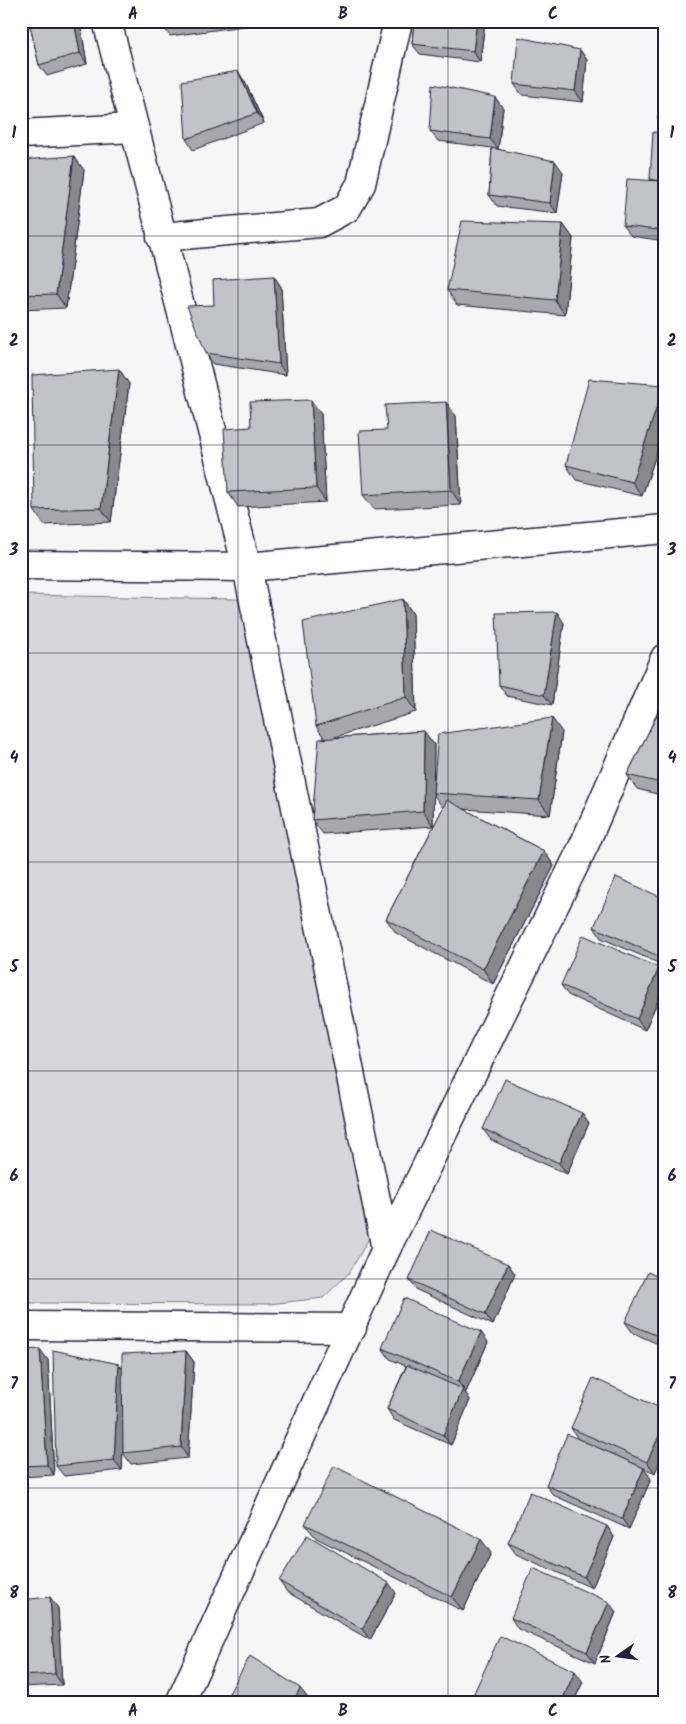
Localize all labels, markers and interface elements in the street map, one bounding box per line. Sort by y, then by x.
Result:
text: A [128,2,138,27]
text: B [338,2,348,27]
text: C [548,2,558,27]
text: 1 [12,121,17,146]
text: 1 [670,121,675,146]
text: 2 [9,329,19,354]
text: 2 [667,329,677,354]
text: 3 [9,538,19,563]
text: 3 [667,538,677,563]
text: 4 [10,746,19,771]
text: 4 [668,746,677,771]
text: 5 [9,955,20,980]
text: 5 [667,955,678,980]
text: 6 [10,1164,19,1189]
text: 6 [668,1164,677,1189]
text: 7 [10,1372,18,1397]
text: 7 [668,1372,676,1397]
text: 8 [9,1581,19,1606]
text: 8 [667,1581,677,1606]
north arrow [594,1632,644,1682]
text: N [595,1652,618,1666]
text: A [128,1699,138,1724]
text: B [338,1699,348,1724]
text: C [548,1699,558,1724]

